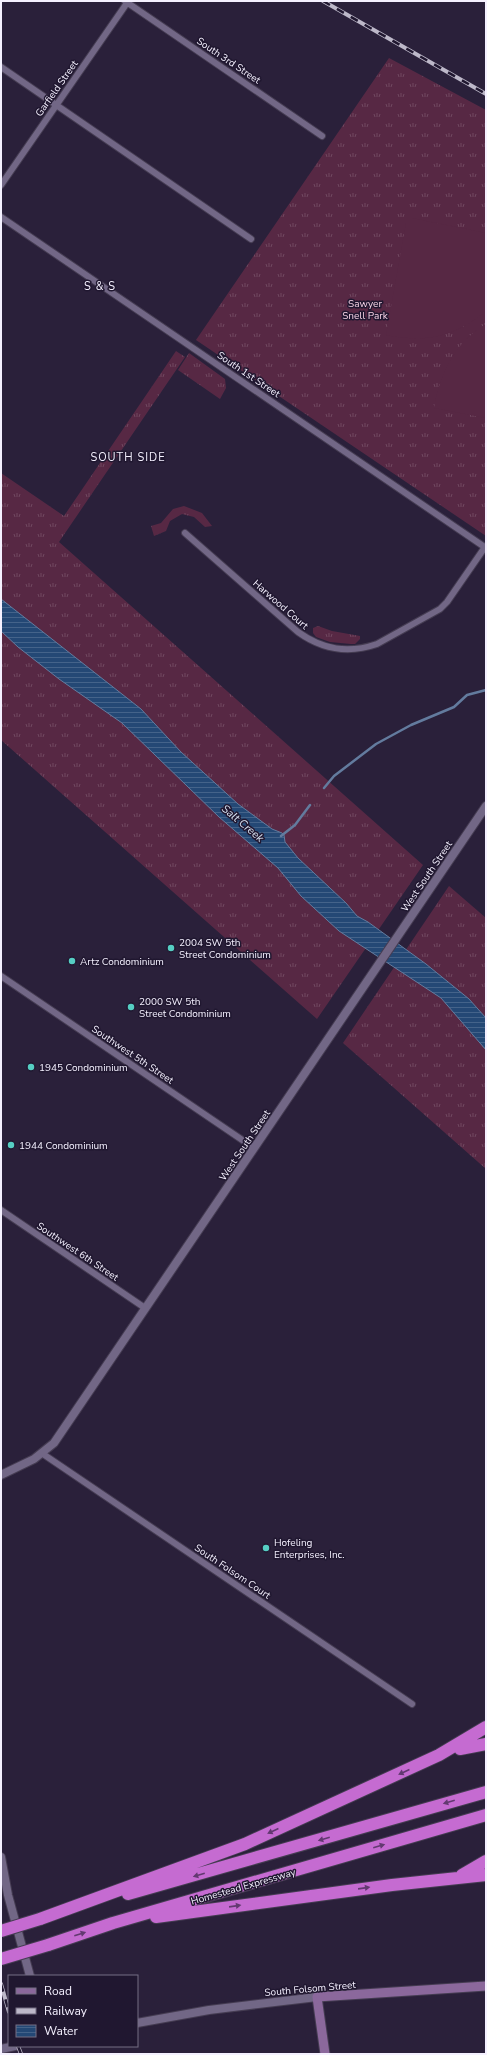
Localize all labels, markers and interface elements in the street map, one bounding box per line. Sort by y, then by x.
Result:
street label: South 3rd Street [194,34,264,88]
street label: Garfield Street [32,57,82,120]
district label: S & S [84,279,116,294]
park label: Sawyer Snell Park [342,297,389,323]
street label: South 1st Street [214,349,283,401]
district label: SOUTH SIDE [90,450,166,465]
street label: Harwood Court [250,577,312,633]
water label: Salt Creek [218,801,267,846]
street label: West South Street [398,838,456,915]
place label: 2004 SW 5th Street Condominium [179,936,271,962]
marker: 2004 SW 5th Street Condominium [166,943,176,953]
place label: Artz Condominium [80,955,164,969]
marker: Artz Condominium [67,956,77,966]
place label: 2000 SW 5th Street Condominium [139,995,231,1021]
marker: 2000 SW 5th Street Condominium [126,1002,136,1012]
street label: Southwest 5th Street [89,1022,177,1088]
place label: 1945 Condominium [39,1061,128,1075]
marker: 1945 Condominium [26,1062,36,1072]
street label: West South Street [216,1107,274,1184]
place label: 1944 Condominium [19,1139,108,1153]
marker: 1944 Condominium [6,1140,16,1150]
street label: Southwest 6th Street [34,1219,122,1285]
place label: Hofeling Enterprises, Inc. [274,1536,345,1562]
street label: South Folsom Court [192,1541,274,1603]
marker: Hofeling Enterprises, Inc. [261,1543,271,1553]
one-way arrow [399,1769,410,1775]
one-way arrow [442,1800,455,1806]
one-way arrow [267,1828,279,1835]
one-way arrow [317,1836,330,1842]
one-way arrow [374,1843,386,1849]
street label: Homestead Expressway [189,1865,298,1909]
one-way arrow [192,1872,205,1878]
one-way arrow [358,1885,370,1891]
one-way arrow [229,1903,241,1909]
one-way arrow [75,1931,87,1937]
legend [8,1975,138,2047]
street label: South Folsom Street [264,1978,357,2000]
text: Road [44,1983,72,1999]
text: Railway [44,2003,88,2019]
text: Water [44,2023,78,2039]

